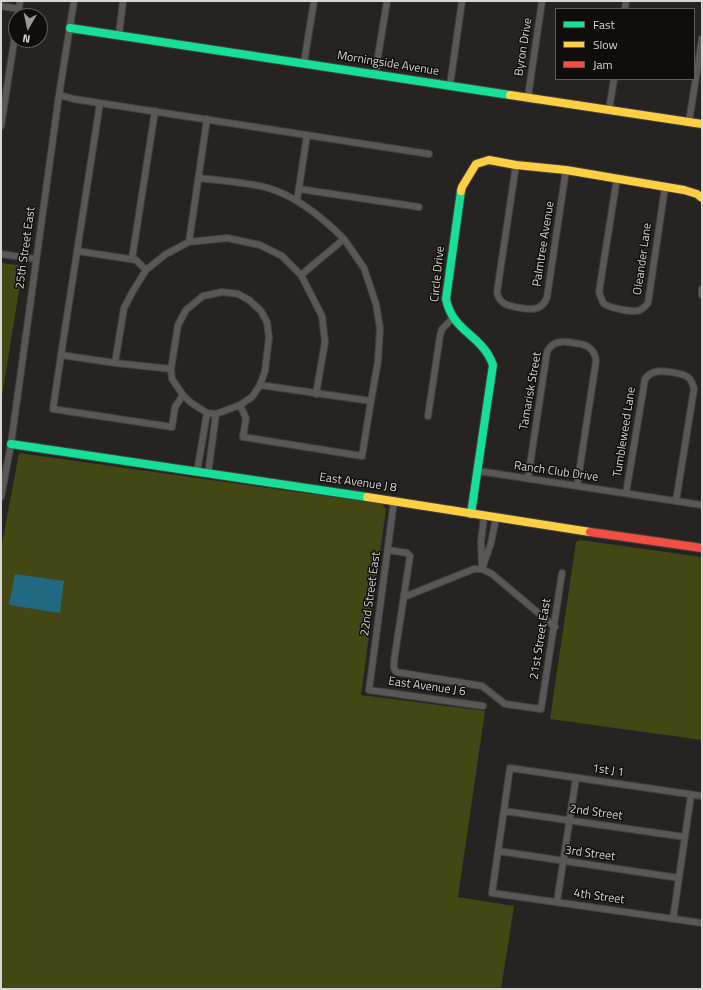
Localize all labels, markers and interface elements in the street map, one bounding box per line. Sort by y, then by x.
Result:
north arrow [8,8,48,48]
legend [555,8,695,80]
text: Fast [593,15,615,34]
street label: Byron Drive [512,17,536,77]
text: N [21,30,31,47]
text: Slow [593,35,618,54]
street label: Morningside Avenue [336,49,440,79]
text: Jam [593,55,613,74]
street label: Palmtree Avenue [530,200,558,288]
street label: 25th Street East [13,206,39,290]
street label: Oleander Lane [631,222,655,296]
street label: Circle Drive [428,245,448,303]
street label: Tamarisk Street [517,351,545,431]
street label: Tumbleweed Lane [611,386,639,478]
street label: Ranch Club Drive [513,459,599,485]
street label: East Avenue J 8 [318,470,398,496]
street label: 22nd Street East [358,551,384,637]
street label: 21st Street East [527,597,555,681]
street label: East Avenue J 6 [387,674,467,700]
street label: 1st J 1 [591,762,625,780]
street label: 2nd Street [569,802,623,824]
street label: 3rd Street [564,843,616,865]
street label: 4th Street [573,886,625,908]

